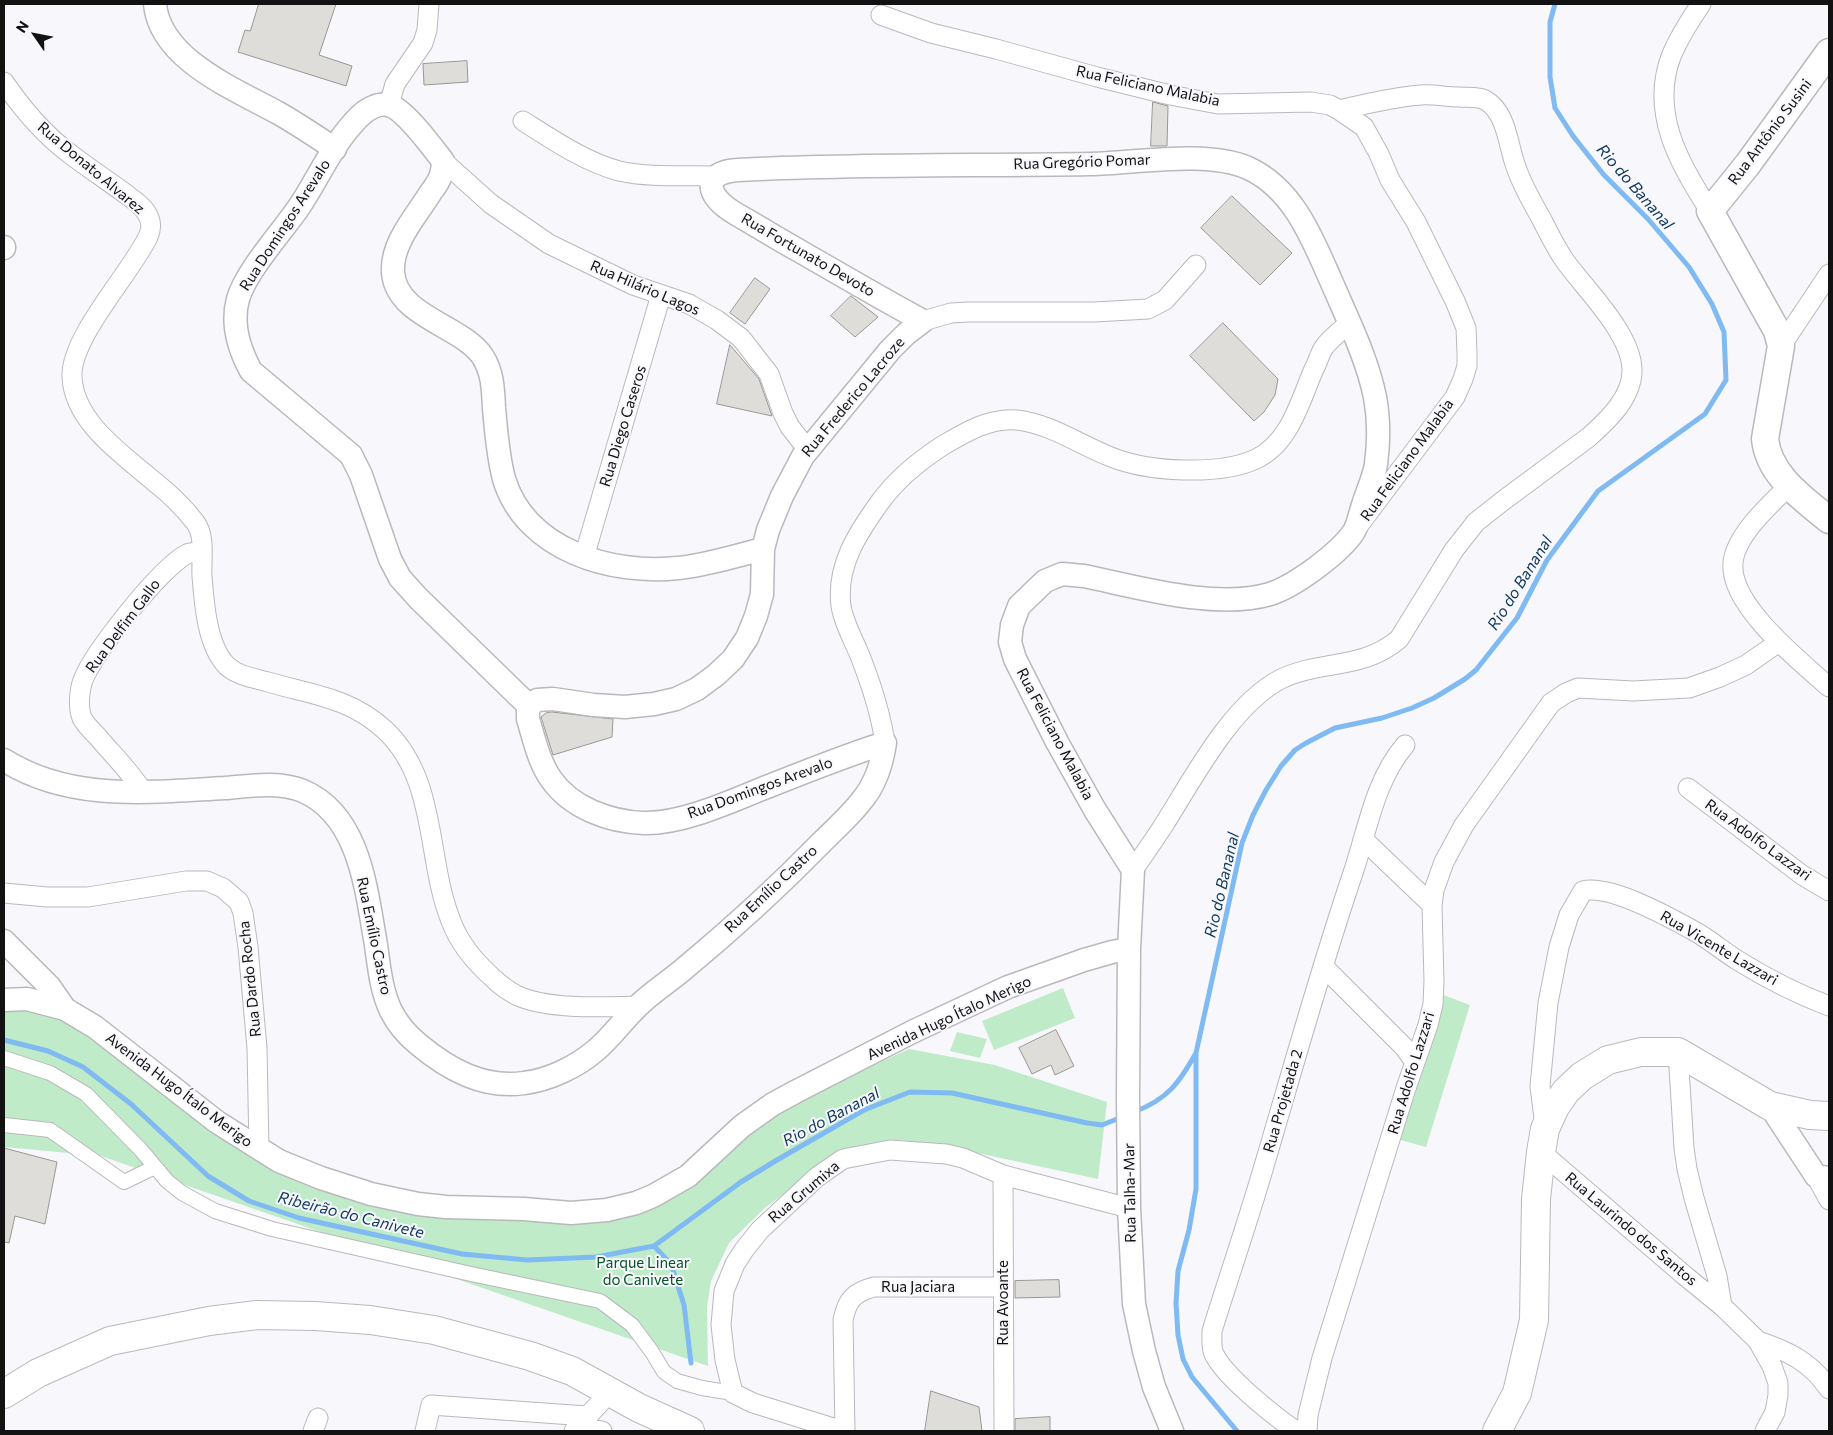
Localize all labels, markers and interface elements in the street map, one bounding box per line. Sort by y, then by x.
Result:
north arrow [10,10,60,60]
text: N [12,18,32,36]
street label: Rua Feliciano Malabia [1074,62,1222,110]
street label: Rua Antônio Susini [1724,76,1816,188]
street label: Rua Donato Alvarez [34,118,148,218]
water label: Rio do Bananal [1593,140,1677,234]
street label: Rua Gregório Pomar [1013,151,1151,173]
street label: Rua Domingos Arevalo [236,156,334,294]
street label: Rua Fortunato Devoto [738,209,878,301]
street label: Rua Hilário Lagos [587,257,703,319]
street label: Rua Frederico Lacroze [798,334,908,460]
street label: Rua Diego Caseros [596,363,650,489]
street label: Rua Feliciano Malabia [1357,395,1457,525]
water label: Rio do Bananal [1483,532,1557,634]
street label: Rua Delfim Gallo [82,575,164,677]
street label: Rua Feliciano Malabia [1013,665,1097,803]
street label: Rua Domingos Arevalo [685,753,835,823]
street label: Rua Adolfo Lazzari [1701,795,1815,885]
water label: Rio do Bananal [1201,831,1243,939]
street label: Rua Emílio Castro [721,841,821,937]
street label: Rua Emílio Castro [353,875,395,997]
street label: Rua Vicente Lazzari [1657,907,1781,989]
street label: Rua Dardo Rocha [235,920,265,1038]
street label: Avenida Hugo Ítalo Merigo [864,972,1034,1064]
street label: Rua Adolfo Lazzari [1384,1010,1438,1136]
street label: Avenida Hugo Ítalo Merigo [102,1029,256,1151]
street label: Rua Projetada 2 [1260,1047,1306,1155]
water label: Rio do Bananal [779,1083,883,1151]
street label: Rua Talha-Mar [1120,1143,1140,1243]
street label: Rua Grumixa [765,1157,843,1227]
street label: Rua Laurindo dos Santos [1561,1168,1701,1290]
water label: Ribeirão do Canivete [276,1188,426,1242]
park label: Parque Linear do Canivete [596,1254,690,1289]
street label: Rua Avoante [994,1260,1012,1346]
street label: Rua Jaciara [881,1278,955,1296]

